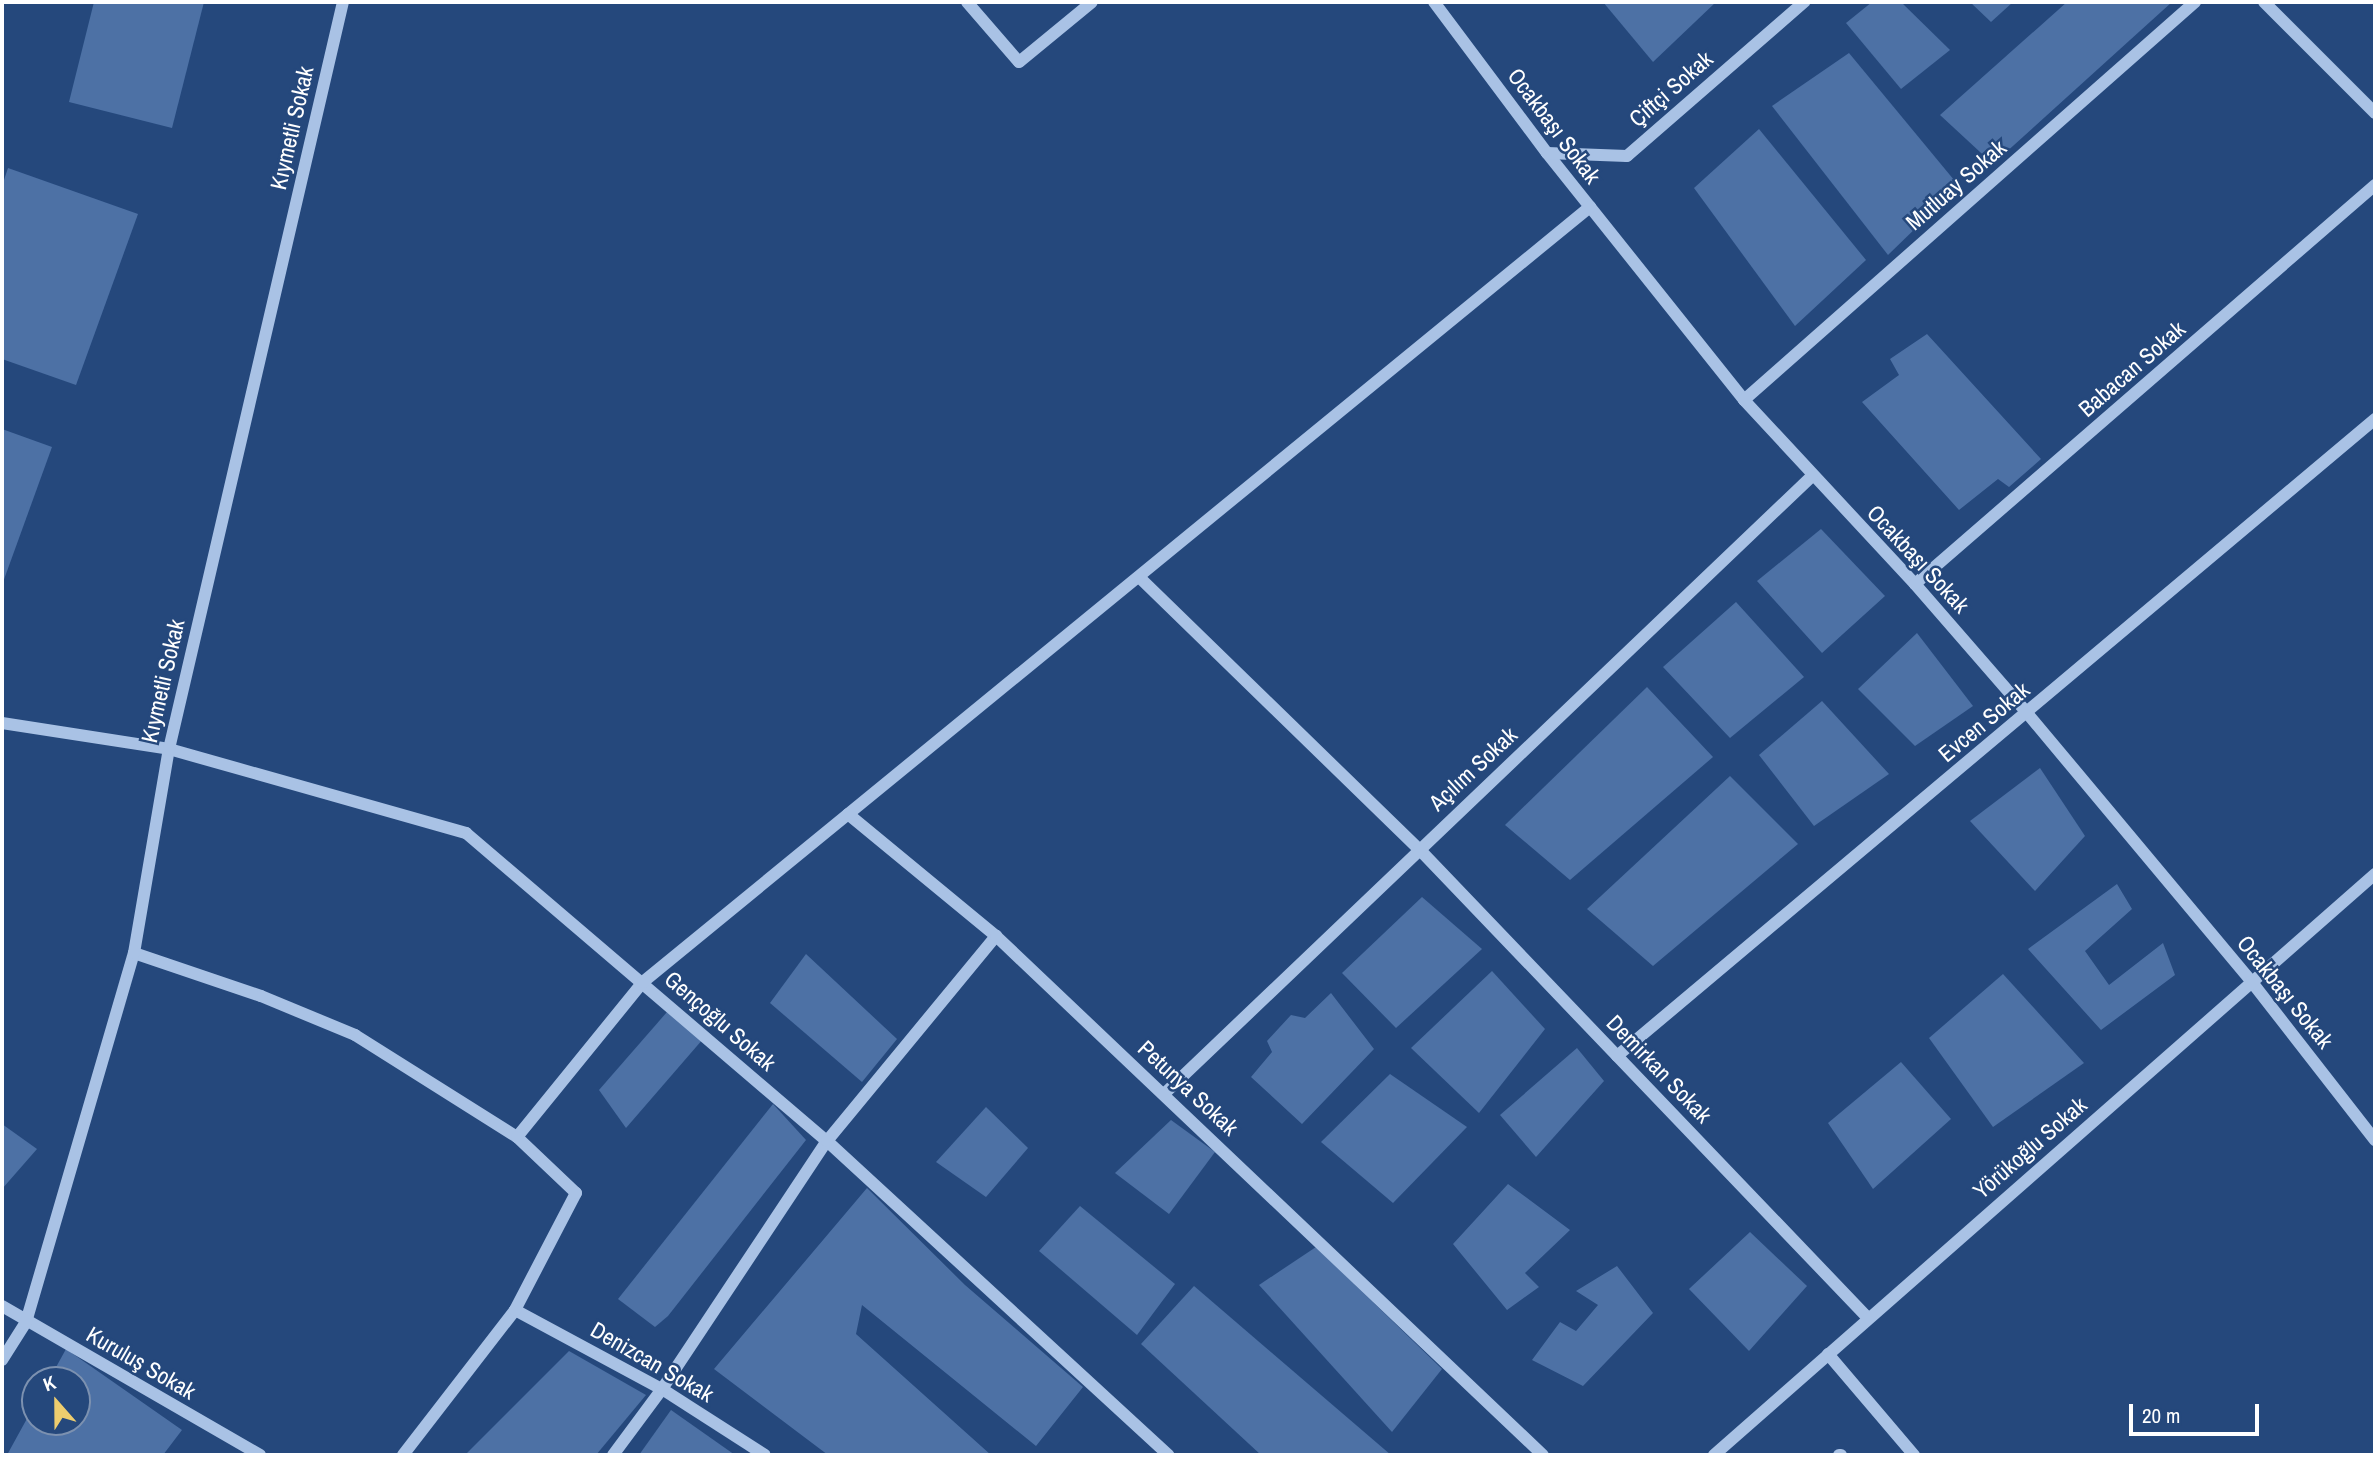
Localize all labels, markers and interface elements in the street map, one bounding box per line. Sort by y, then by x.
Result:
street label: Çiftçi Sokak [1624,45,1718,133]
street label: Ocakbaşı Sokak [1502,63,1606,189]
street label: Kıymetli Sokak [264,64,320,192]
street label: Mutluay Sokak [1900,134,2012,236]
street label: Babacan Sokak [2073,315,2191,423]
street label: Ocakbaşı Sokak [1861,499,1975,619]
street label: Kıymetli Sokak [135,617,191,745]
street label: Evcen Sokak [1933,676,2035,768]
street label: Açılım Sokak [1423,721,1523,817]
street label: Ocakbaşı Sokak [2231,930,2339,1054]
street label: Gençoğlu Sokak [659,965,781,1077]
street label: Demirkan Sokak [1601,1009,1717,1129]
street label: Petunya Sokak [1132,1035,1244,1141]
street label: Yörükoğlu Sokak [1968,1091,2092,1205]
street label: Denizcan Sokak [586,1316,718,1408]
street label: Kuruluş Sokak [81,1321,201,1405]
north arrow [21,1366,91,1436]
text: K [39,1369,59,1397]
scale bar [2132,1390,2262,1434]
text: 20 m [2142,1401,2180,1430]

